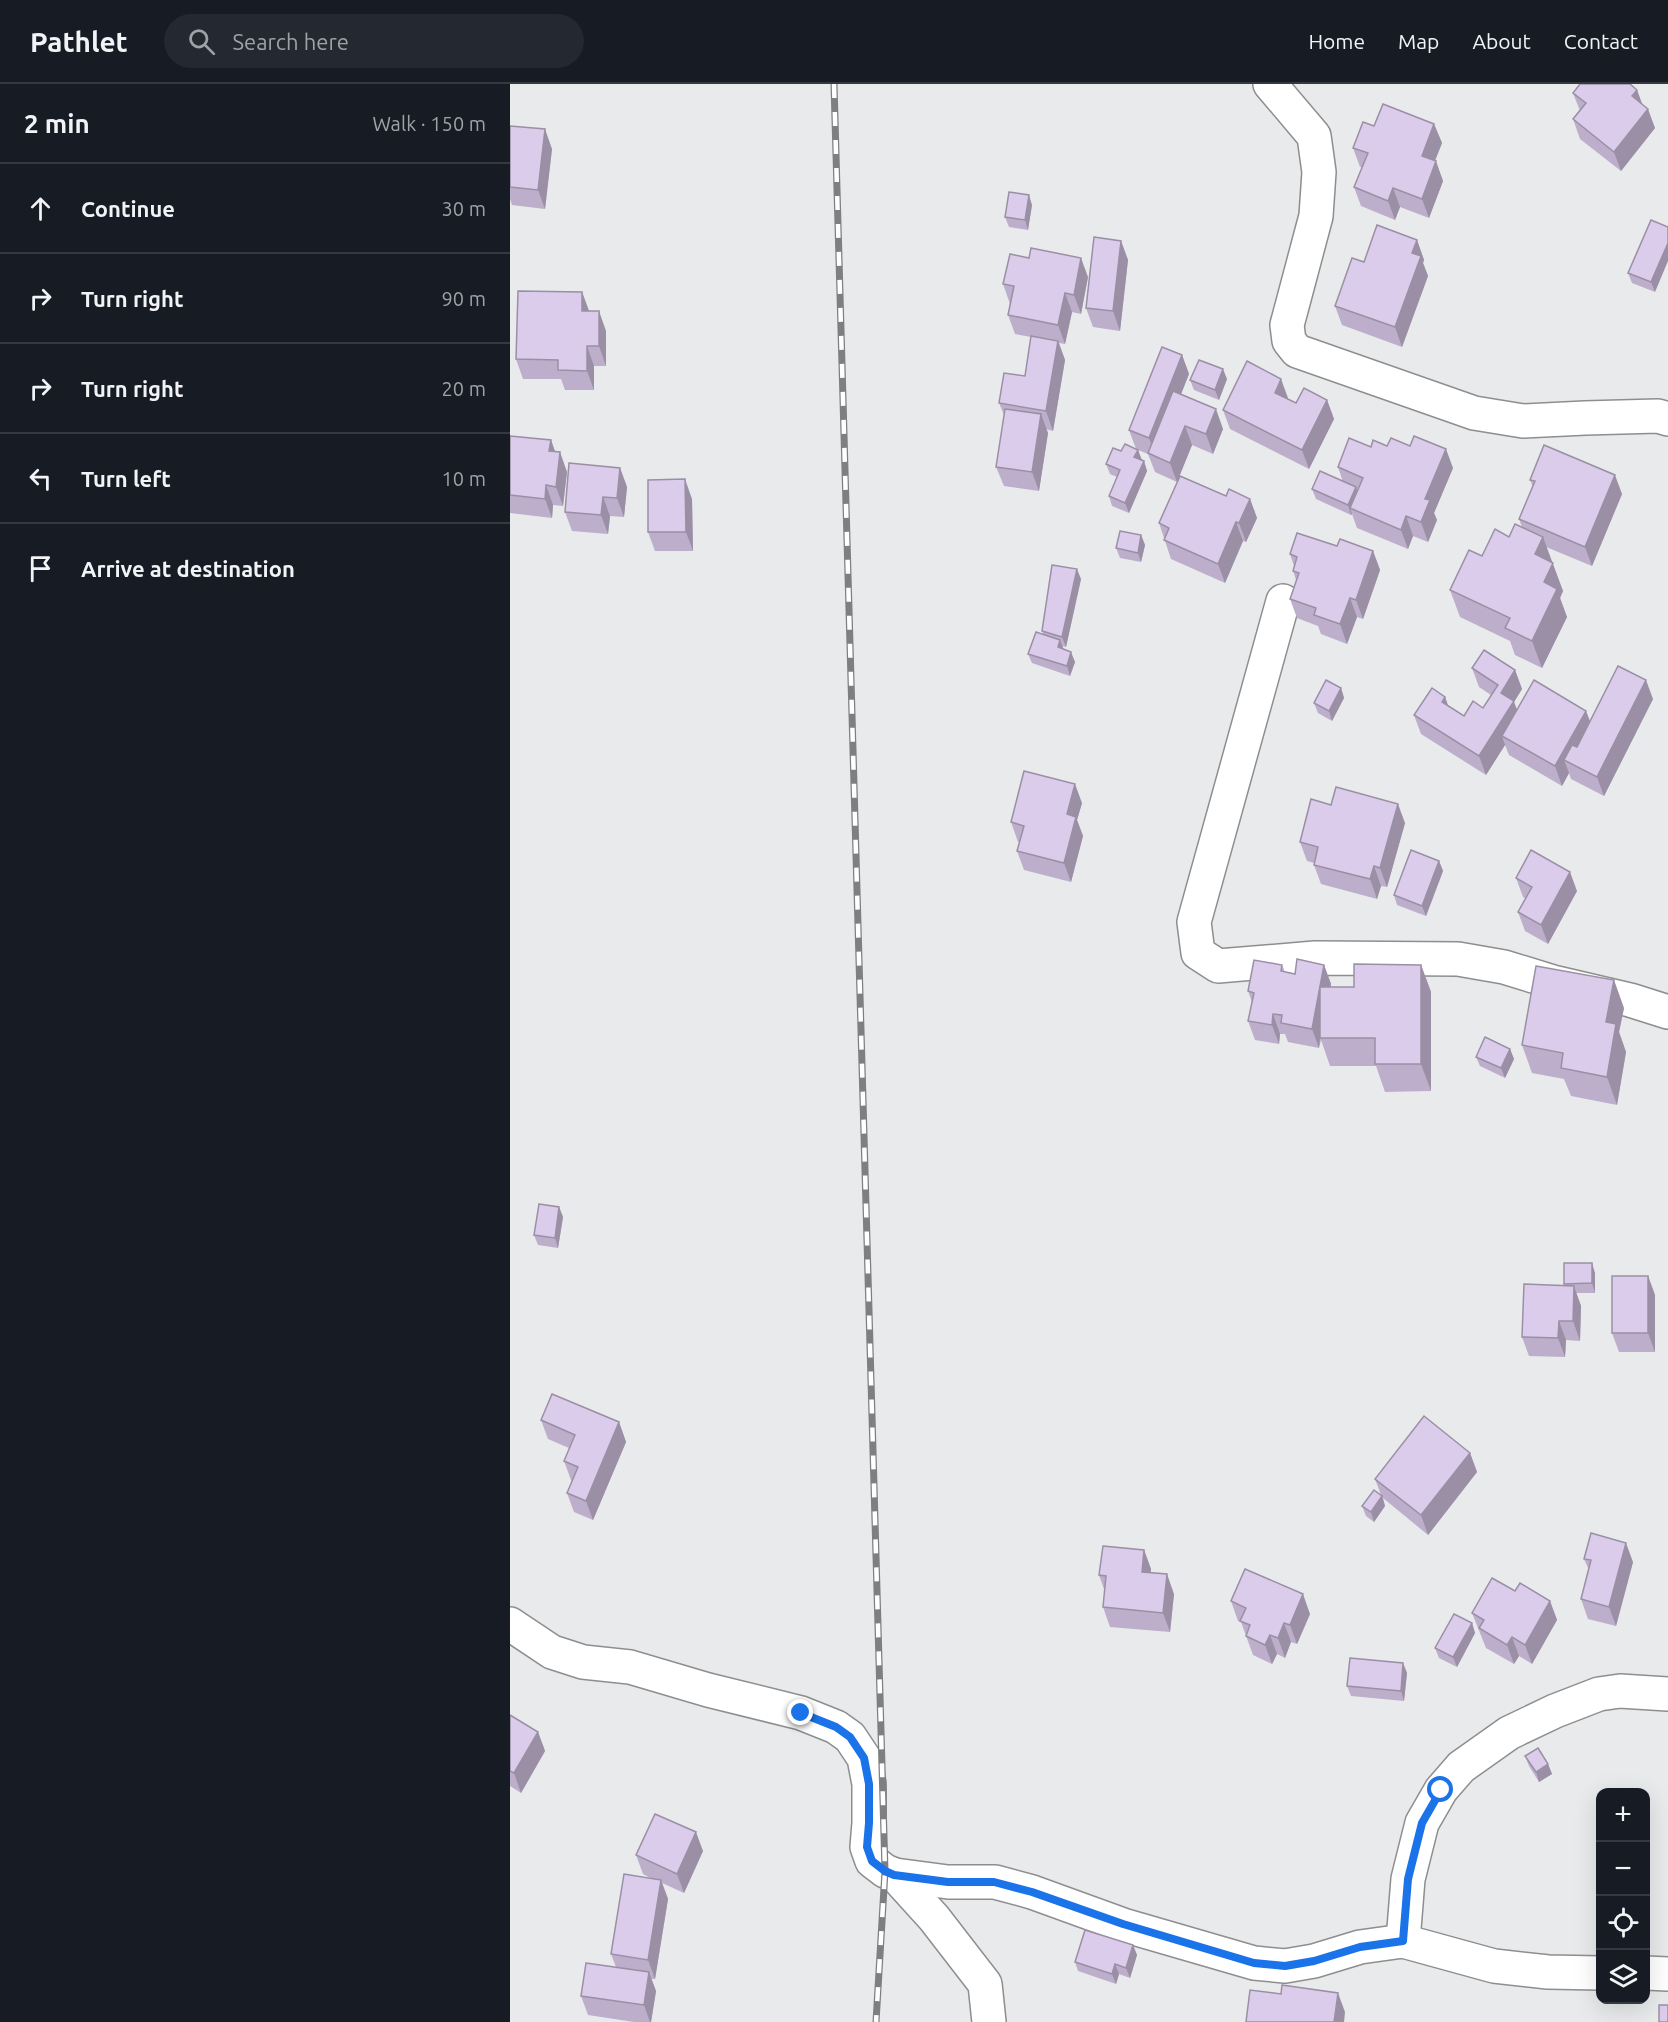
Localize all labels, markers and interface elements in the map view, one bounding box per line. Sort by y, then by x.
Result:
search box [164,14,584,68]
icon: search [185,25,218,58]
text: Pathlet [30,26,128,57]
text: Search here [233,29,349,54]
text: Home [1308,29,1365,53]
text: Map [1398,29,1439,53]
text: About [1472,29,1531,53]
text: Contact [1564,29,1638,53]
text: 2 min [24,109,90,138]
text: Walk · 150 m [373,112,486,135]
icon: ahead [24,192,57,225]
text: Continue [81,196,175,221]
text: 30 m [442,197,486,220]
icon: right [24,282,57,315]
text: Turn right [81,286,183,311]
text: 90 m [442,287,486,310]
icon: right [24,372,57,405]
text: Turn right [81,376,183,401]
text: 20 m [442,377,486,400]
icon: left [24,462,57,495]
text: Turn left [81,466,171,491]
text: 10 m [442,467,486,490]
icon: arrive [24,552,57,585]
text: Arrive at destination [81,556,295,581]
route end [787,1699,813,1725]
route start [1427,1776,1453,1802]
map controls [1596,1788,1650,2004]
button: + [1596,1788,1650,1842]
button: − [1596,1842,1650,1896]
button: locate [1596,1896,1650,1950]
button: layers [1596,1950,1650,2004]

